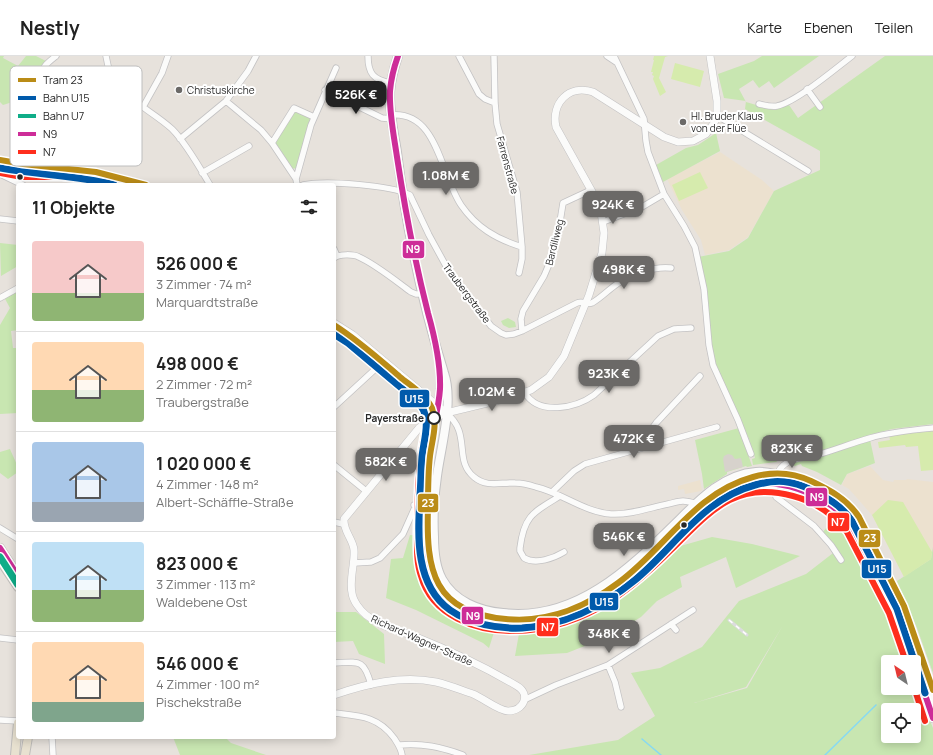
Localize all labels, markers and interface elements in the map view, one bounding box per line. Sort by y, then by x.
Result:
text: Nestly [20,15,80,41]
text: Karte [747,18,782,37]
text: Ebenen [804,18,853,37]
text: Teilen [875,18,913,37]
legend [10,66,142,166]
text: Tram 23 [43,72,83,87]
pin: 526K € [323,81,389,115]
place label: Christuskirche [187,83,255,97]
marker: Christuskirche [174,85,184,95]
text: 526K € [335,85,377,103]
text: Bahn U15 [43,90,90,105]
text: Bahn U7 [43,108,84,123]
place label: Hl. Bruder Klaus von der Flüe [691,109,763,135]
marker: Hl. Bruder Klaus von der Flüe [678,117,688,127]
text: N9 [43,126,58,141]
street label: Farrenstraße [494,135,522,196]
text: N7 [43,144,56,159]
pin: 1.08M € [409,162,483,196]
text: 1.08M € [422,166,470,184]
unlabelled marker [15,172,25,182]
pin: 924K € [580,191,646,225]
text: 924K € [591,195,635,213]
text: 11 Objekte [32,196,115,219]
icon: filters [298,196,320,218]
street label: Bardiliweg [541,217,567,267]
line badge: N9 [402,240,425,259]
text: N9 [406,241,421,256]
text: 526 000 € [156,252,238,275]
pin: 498K € [591,256,657,290]
icon: home [64,257,112,305]
street label: Traubergstraße [440,260,494,326]
text: 498K € [602,260,646,278]
text: 3 Zimmer · 74 m² [156,275,252,293]
text: Marquardtstraße [156,293,258,311]
text: 498 000 € [156,352,239,375]
icon: home [64,358,112,406]
pin: 923K € [576,360,642,394]
text: 923K € [587,364,631,382]
text: 2 Zimmer · 72 m² [156,375,252,393]
pin: 1.02M € [455,378,529,412]
text: 1.02M € [468,382,516,400]
line badge: U15 [399,389,430,408]
text: U15 [404,391,424,406]
text: Traubergstraße [156,393,249,411]
place label: Payerstraße [365,411,424,425]
marker: Payerstraße [427,411,441,425]
pin: 472K € [601,425,667,459]
text: 472K € [613,429,655,447]
pin: 823K € [759,435,825,469]
text: 823K € [771,439,813,457]
pin: 582K € [353,448,419,482]
text: 1 020 000 € [156,452,251,475]
text: 582K € [365,452,407,470]
icon: home [64,458,112,506]
text: 4 Zimmer · 148 m² [156,475,259,493]
line badge: N9 [805,487,828,507]
text: N9 [810,489,825,504]
text: Albert-Schäffle-Straße [156,493,294,511]
line badge: 23 [417,493,439,513]
text: 23 [422,495,434,510]
line badge: N7 [827,512,850,532]
text: N7 [831,514,845,529]
unlabelled marker [679,520,689,530]
pin: 546K € [591,523,657,557]
text: 546K € [602,527,646,545]
line badge: 23 [858,529,881,548]
text: 23 [864,530,876,545]
text: 823 000 € [156,552,238,575]
icon: home [64,558,112,606]
line badge: U15 [861,559,892,579]
text: U15 [867,561,887,576]
text: 3 Zimmer · 113 m² [156,575,255,593]
line badge: U15 [589,592,619,611]
text: Waldebene Ost [156,593,248,611]
text: U15 [594,594,614,609]
line badge: N9 [461,606,484,625]
text: N9 [466,608,481,623]
street label: Richard-Wagner-Straße [369,611,475,669]
line badge: N7 [536,617,559,637]
text: N7 [541,619,555,634]
pin: 348K € [576,620,642,654]
text: 348K € [587,624,631,642]
text: 546 000 € [156,652,239,675]
north arrow [881,655,921,695]
map controls [881,655,921,743]
icon: home [64,658,112,706]
text: 4 Zimmer · 100 m² [156,675,259,693]
text: Pischekstraße [156,693,242,711]
button: locate [881,703,921,743]

